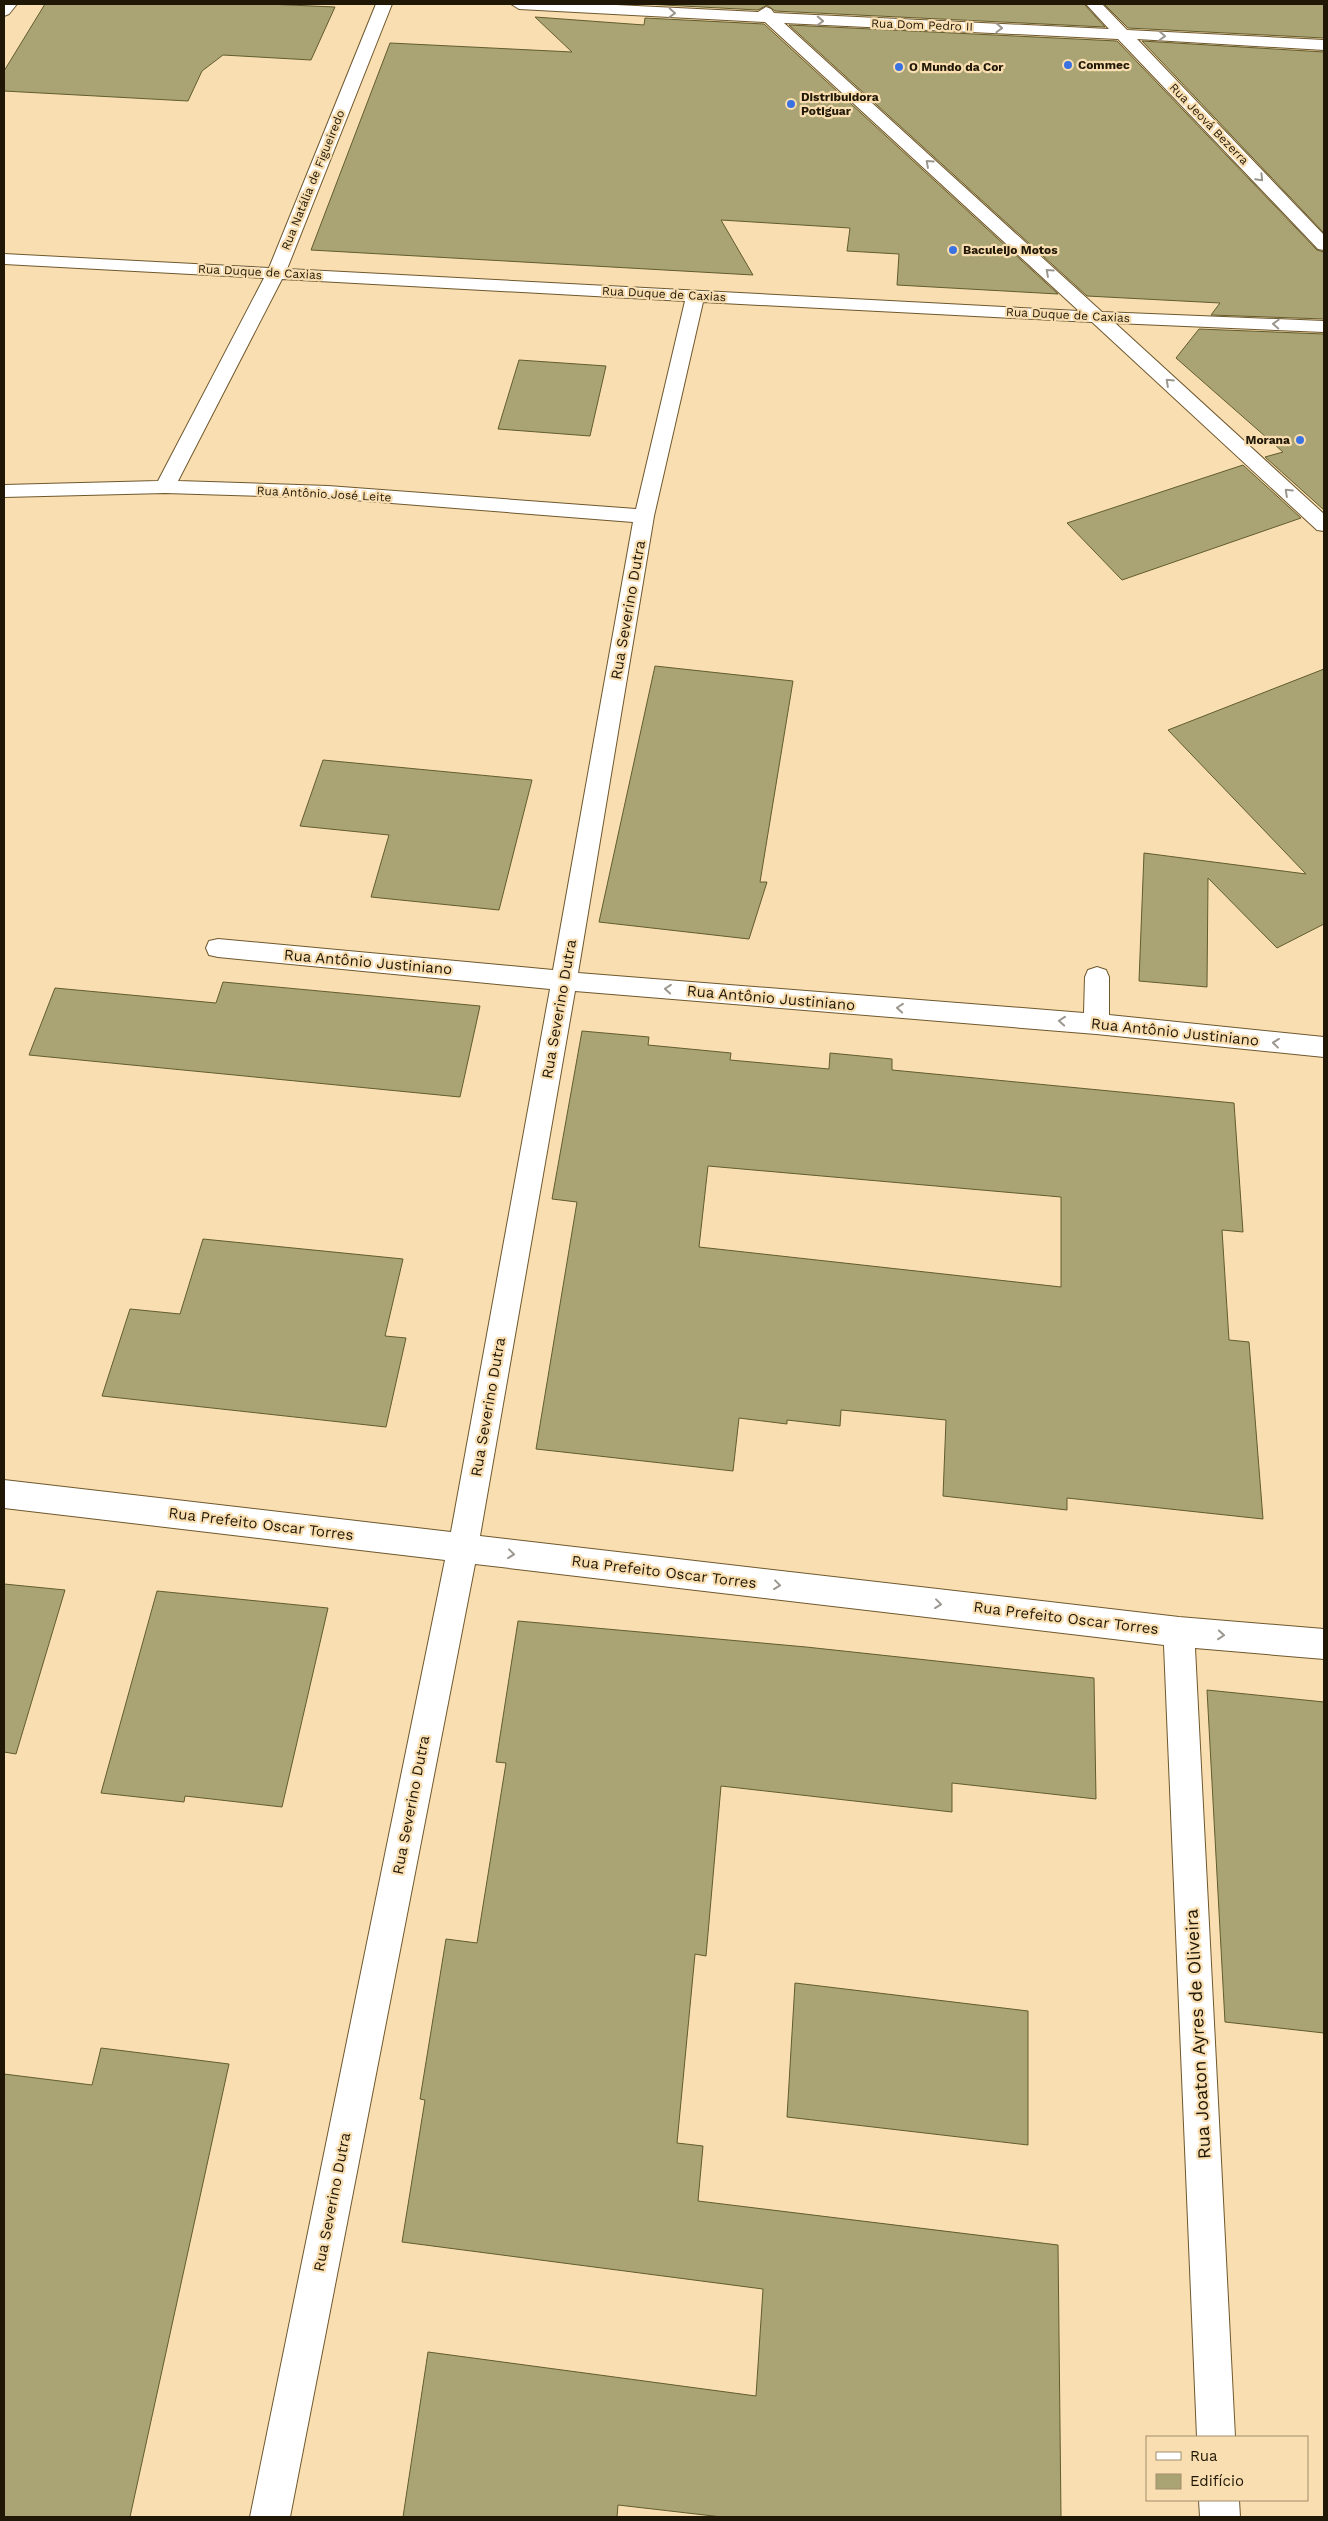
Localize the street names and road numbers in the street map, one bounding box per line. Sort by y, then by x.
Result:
street label: Rua Dom Pedro II [871,16,973,34]
street label: Rua Jeová Bezerra [1167,80,1252,168]
street label: Rua Natália de Figueiredo [278,108,348,252]
street label: Rua Duque de Caxias [198,262,322,282]
street label: Rua Duque de Caxias [602,284,726,304]
street label: Rua Duque de Caxias [1006,305,1130,325]
street label: Rua Antônio José Leite [256,483,392,505]
street label: Rua Severino Dutra [607,538,649,681]
street label: Rua Severino Dutra [538,937,580,1080]
street label: Rua Antônio Justiniano [283,946,453,978]
street label: Rua Antônio Justiniano [686,982,856,1014]
street label: Rua Antônio Justiniano [1090,1014,1260,1050]
street label: Rua Severino Dutra [467,1335,509,1478]
street label: Rua Prefeito Oscar Torres [168,1504,355,1544]
street label: Rua Prefeito Oscar Torres [571,1552,758,1592]
street label: Rua Prefeito Oscar Torres [973,1598,1160,1638]
street label: Rua Severino Dutra [389,1734,433,1876]
street label: Rua Joaton Ayres de Oliveira [1180,1908,1215,2160]
street label: Rua Severino Dutra [310,2131,354,2273]

